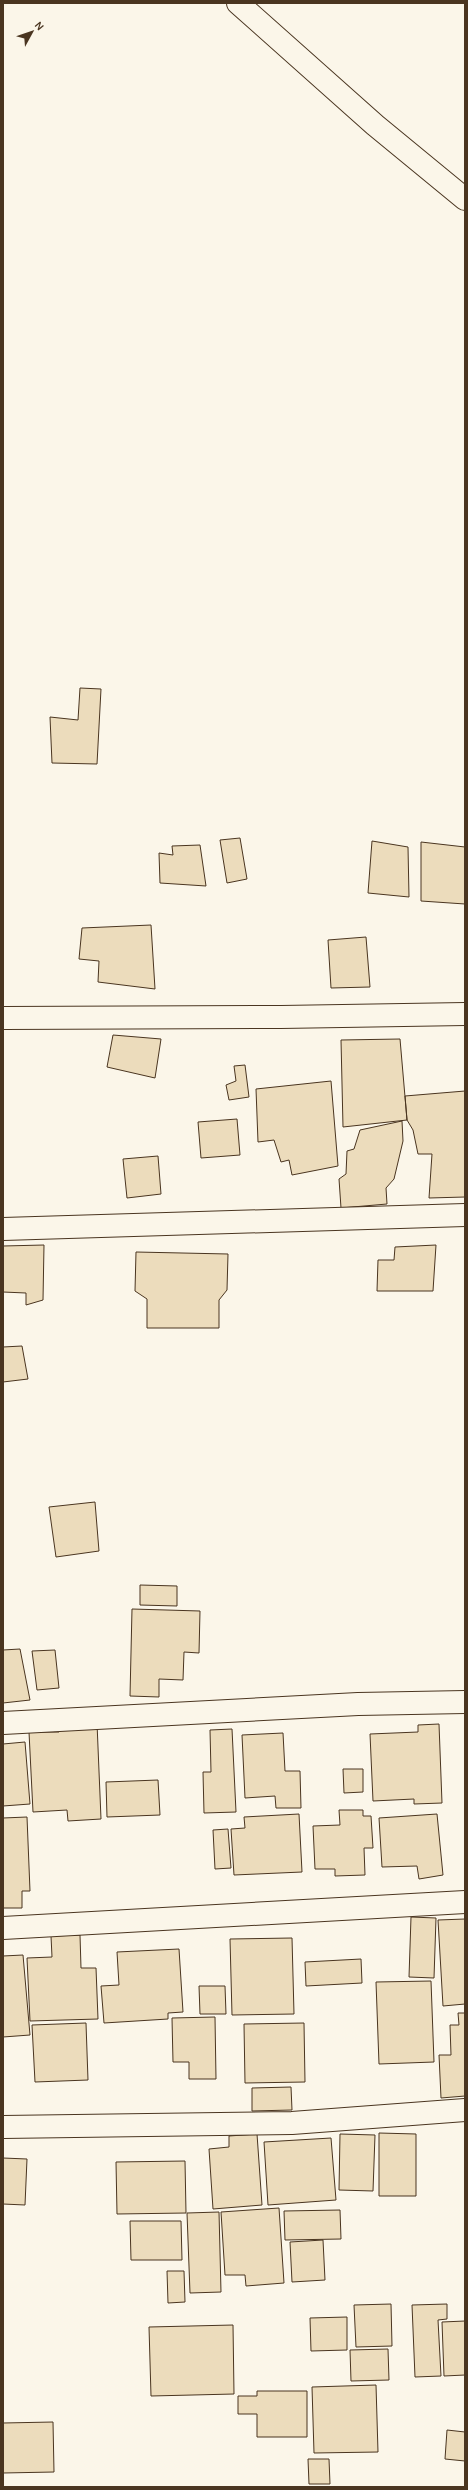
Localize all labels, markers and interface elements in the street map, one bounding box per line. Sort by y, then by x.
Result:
north arrow [12,12,52,52]
text: N [32,19,47,33]

